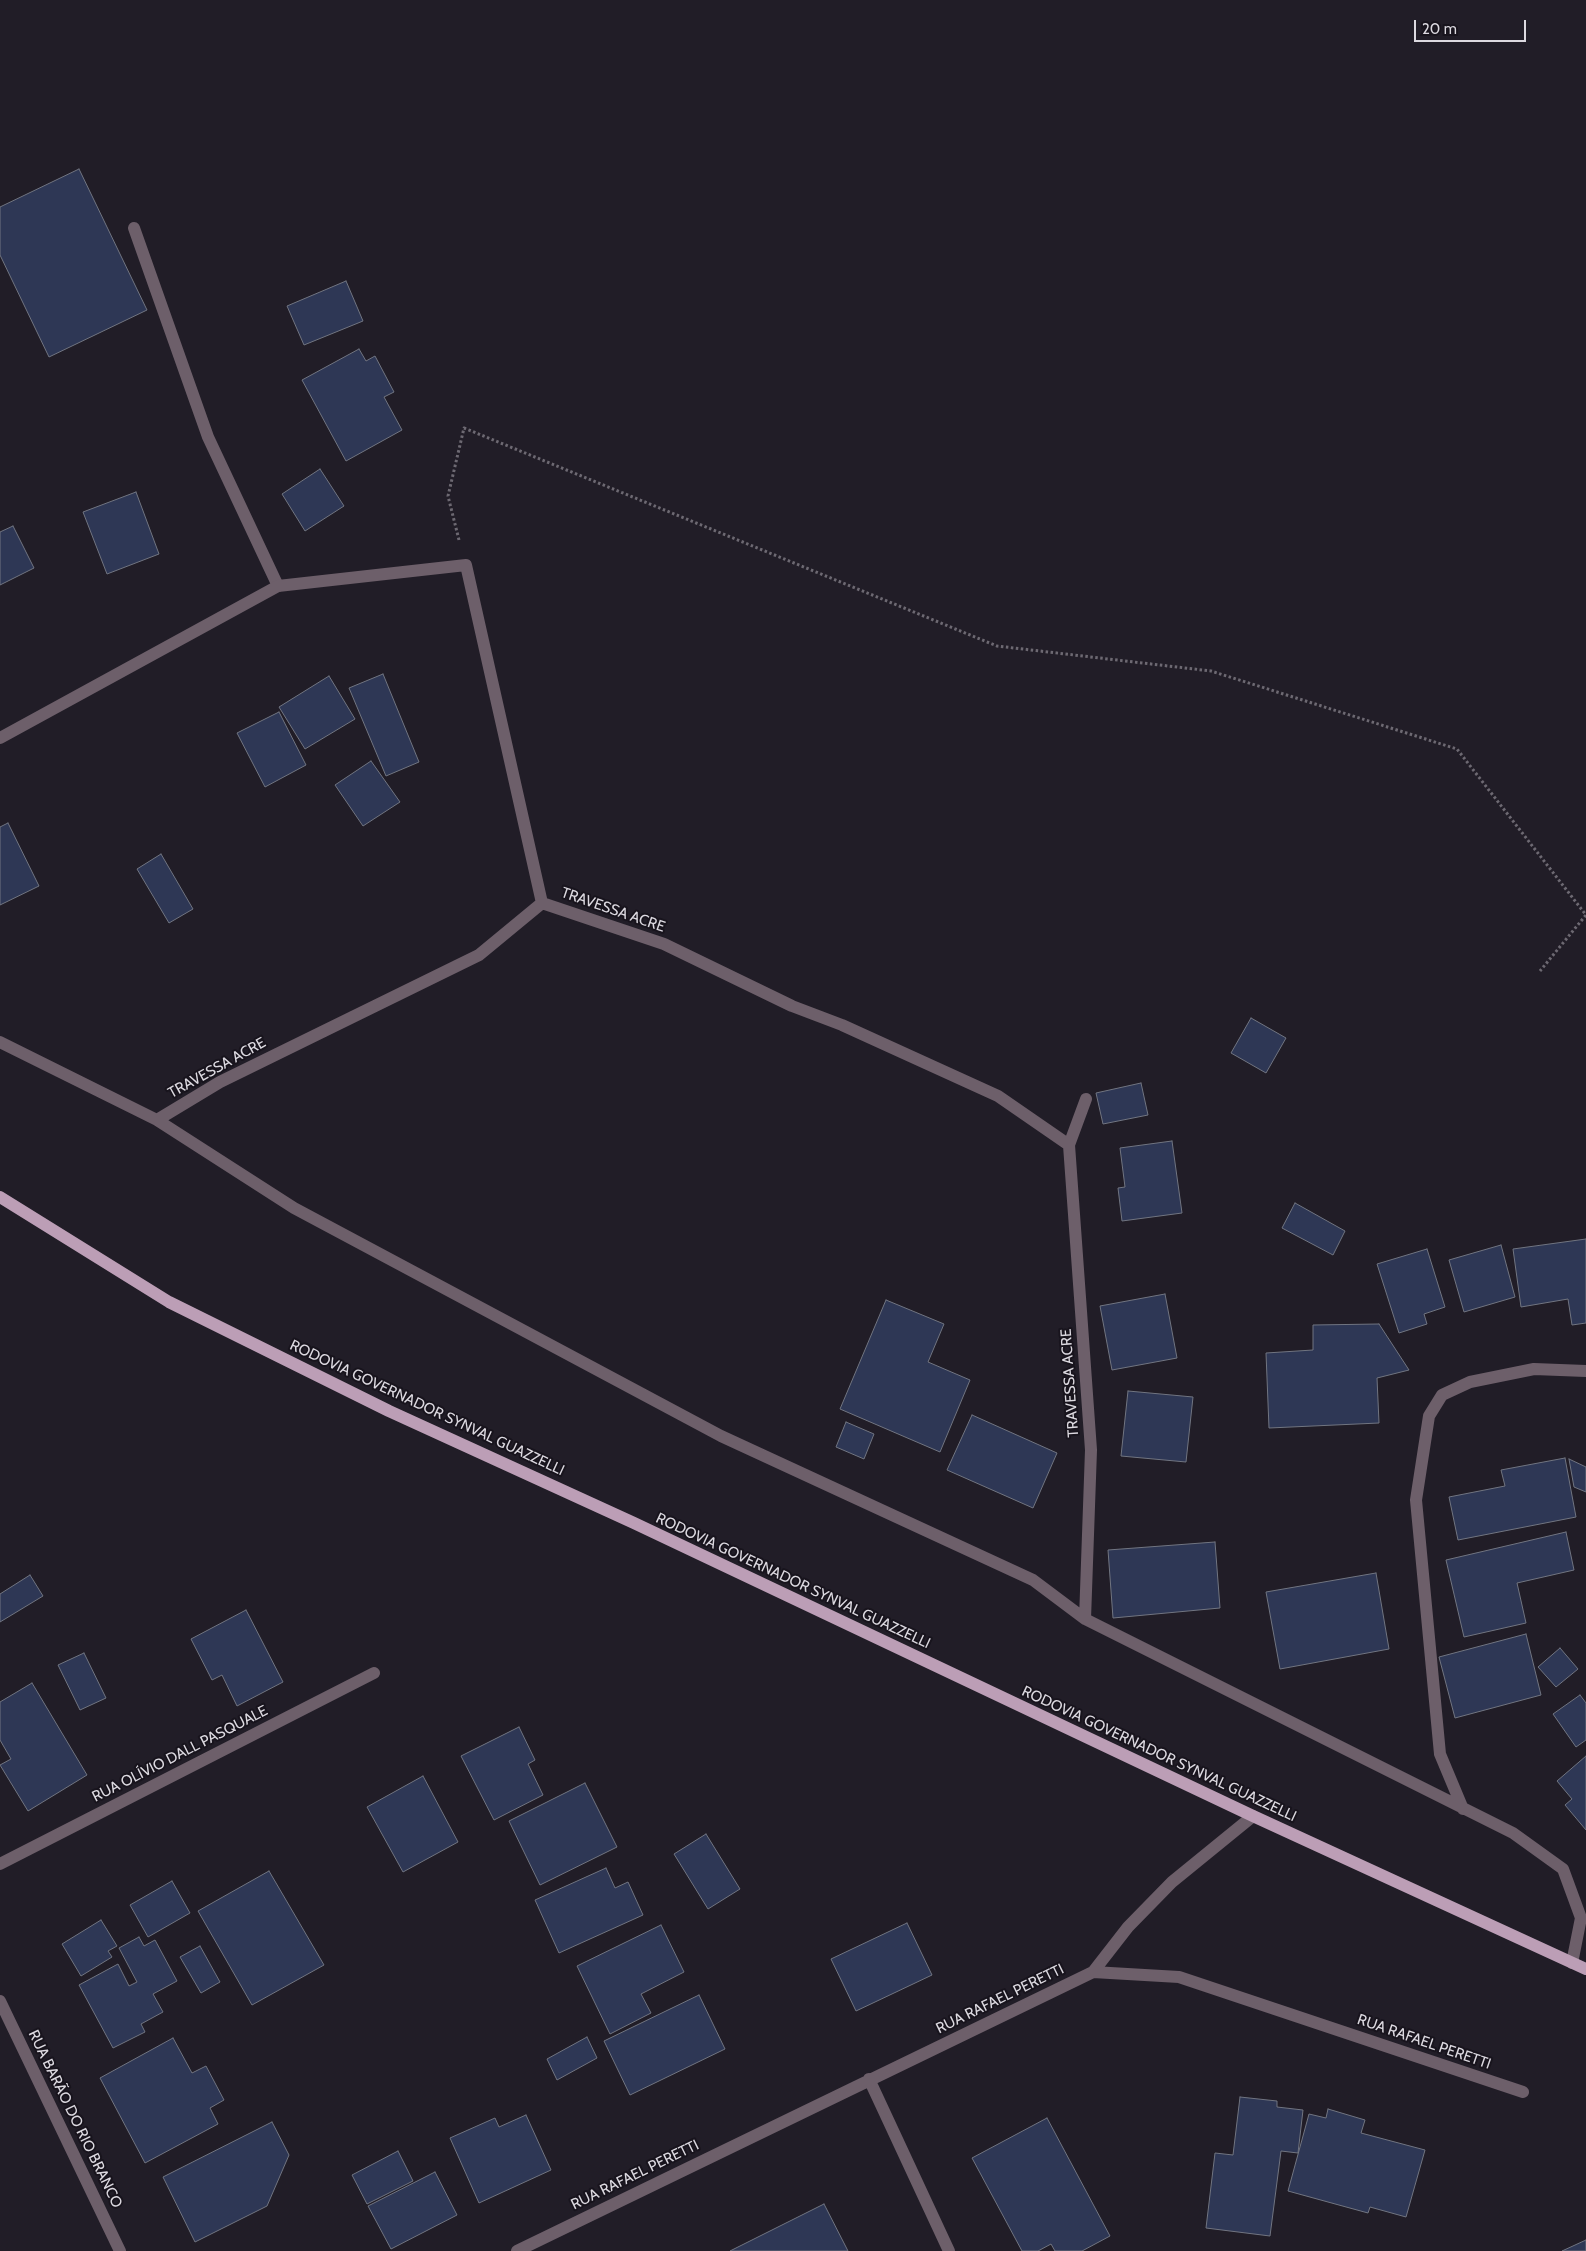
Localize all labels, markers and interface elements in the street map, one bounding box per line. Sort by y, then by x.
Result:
scale bar [1416,10,1528,42]
text: 20 m [1422,20,1457,38]
street label: TRAVESSA ACRE [559,884,667,936]
street label: TRAVESSA ACRE [165,1034,269,1102]
street label: TRAVESSA ACRE [1057,1328,1083,1438]
street label: RODOVIA GOVERNADOR SYNVAL GUAZZELLI [287,1336,567,1480]
street label: RODOVIA GOVERNADOR SYNVAL GUAZZELLI [653,1509,933,1653]
street label: RODOVIA GOVERNADOR SYNVAL GUAZZELLI [1019,1682,1299,1826]
street label: RUA OLÍVIO DALL PASQUALE [89,1702,271,1806]
street label: RUA RAFAEL PERETTI [933,1960,1067,2038]
street label: RUA RAFAEL PERETTI [1355,2011,1493,2073]
street label: RUA BARÃO DO RIO BRANCO [24,2027,126,2211]
street label: RUA RAFAEL PERETTI [568,2136,702,2214]

